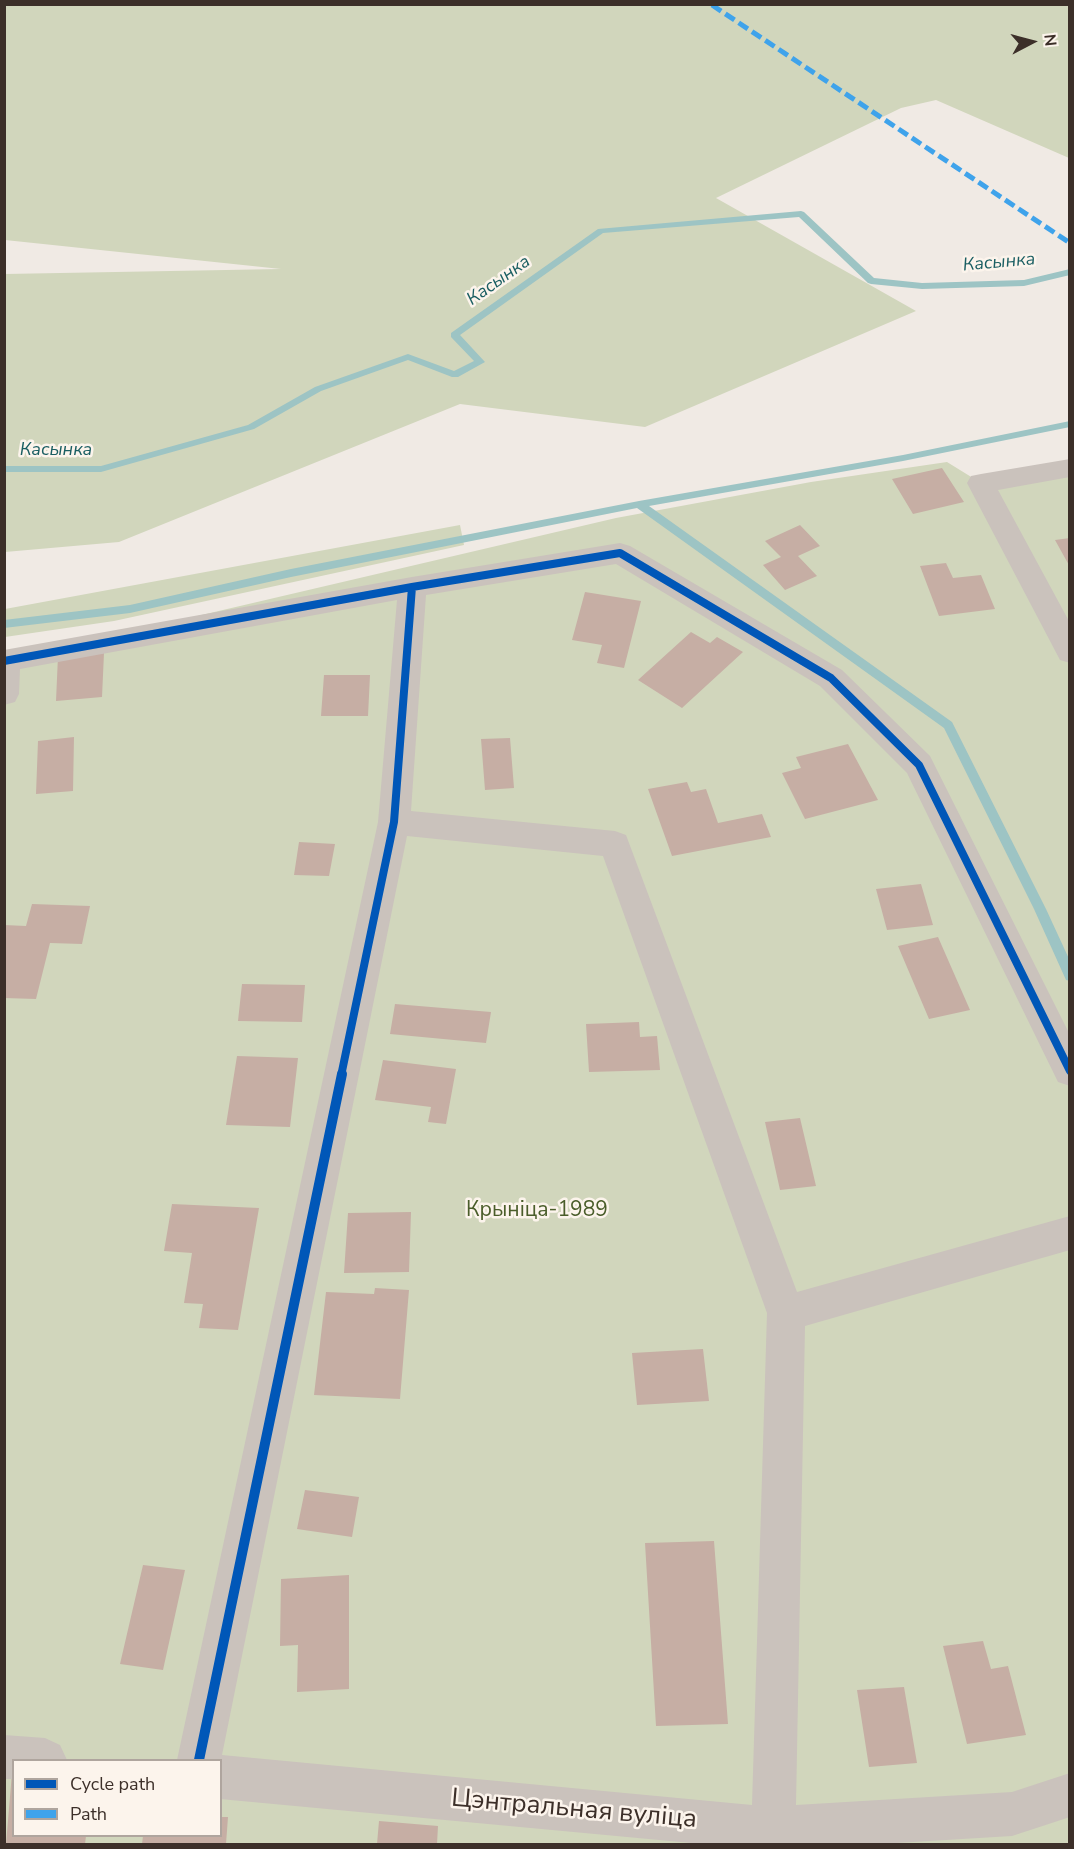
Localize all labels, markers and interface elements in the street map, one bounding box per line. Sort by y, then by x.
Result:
north arrow [1002,12,1062,72]
text: N [1038,33,1061,47]
water label: Касынка [962,249,1036,277]
water label: Касынка [463,251,535,311]
water label: Касынка [20,440,92,462]
park label: Крыніца-1989 [466,1198,608,1224]
legend [12,1759,222,1837]
text: Cycle path [70,1772,155,1796]
street label: Цэнтральная вуліца [450,1784,698,1836]
text: Path [70,1802,107,1826]

